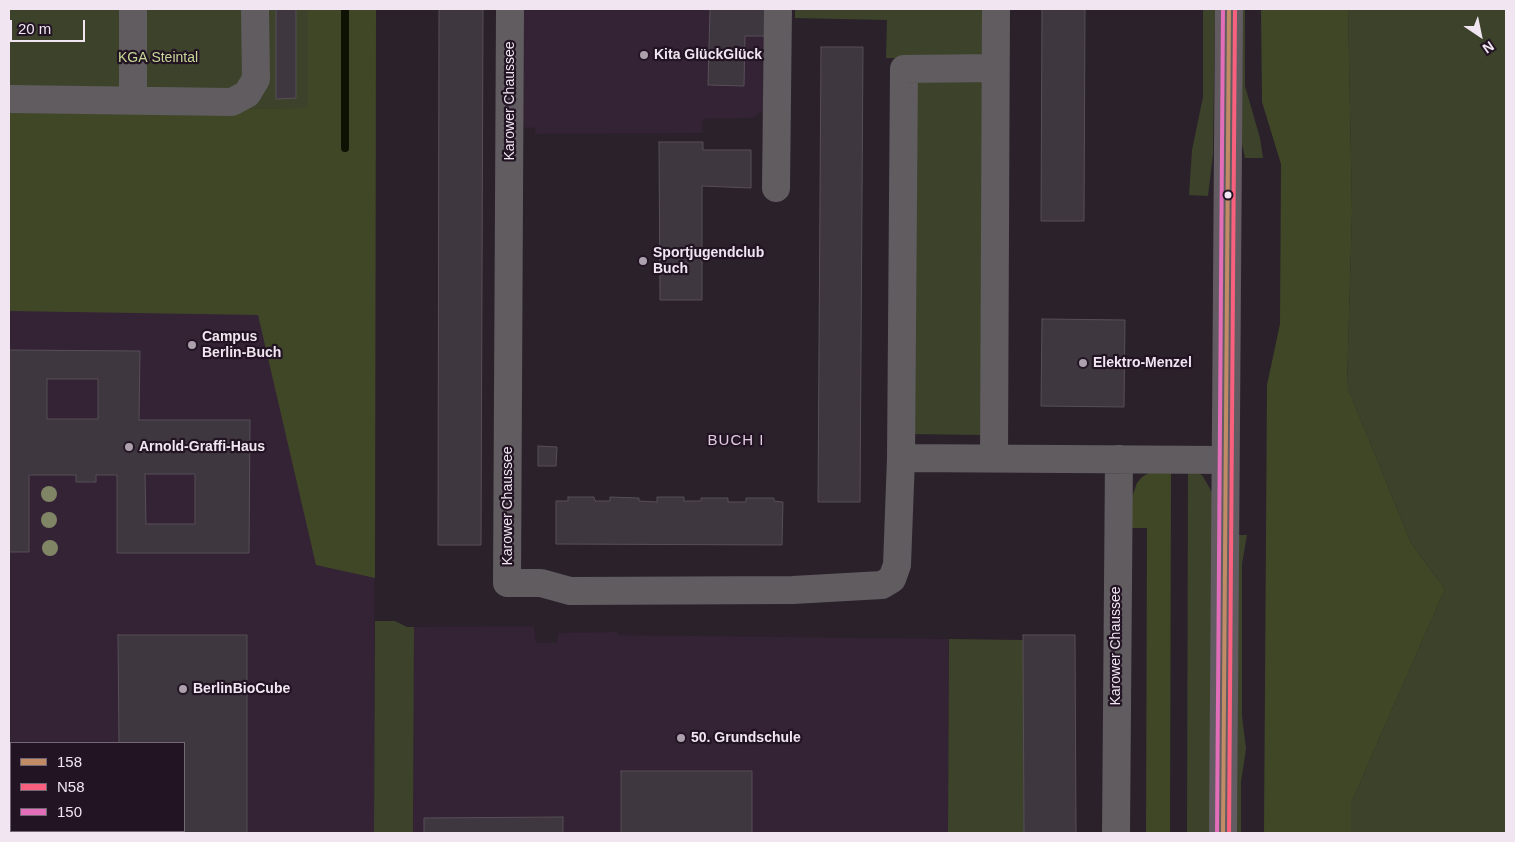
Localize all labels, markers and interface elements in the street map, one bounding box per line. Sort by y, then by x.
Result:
scale bar [12,10,88,42]
north arrow [1455,10,1505,60]
text: 20 m [18,20,51,37]
text: N [1480,38,1497,57]
street label: Karower Chaussee [502,41,518,161]
place label: Kita GlückGlück [654,47,762,63]
marker: Kita GlückGlück [638,49,650,61]
park label: KGA Steintal [118,50,198,66]
unlabelled marker [1223,190,1233,200]
place label: Sportjugendclub Buch [653,245,764,278]
marker: Sportjugendclub Buch [637,255,649,267]
place label: Campus Berlin-Buch [202,329,281,362]
marker: Campus Berlin-Buch [186,339,198,351]
place label: Elektro-Menzel [1093,355,1192,371]
marker: Elektro-Menzel [1077,357,1089,369]
district label: BUCH I [707,432,765,450]
place label: Arnold-Graffi-Haus [139,439,265,455]
marker: Arnold-Graffi-Haus [123,441,135,453]
street label: Karower Chaussee [500,446,516,566]
street label: Karower Chaussee [1108,586,1124,706]
place label: BerlinBioCube [193,681,290,697]
marker: BerlinBioCube [177,683,189,695]
place label: 50. Grundschule [691,730,801,746]
marker: 50. Grundschule [675,732,687,744]
legend [10,742,185,832]
text: 158 [57,753,82,770]
text: N58 [57,778,85,795]
text: 150 [57,803,82,820]

